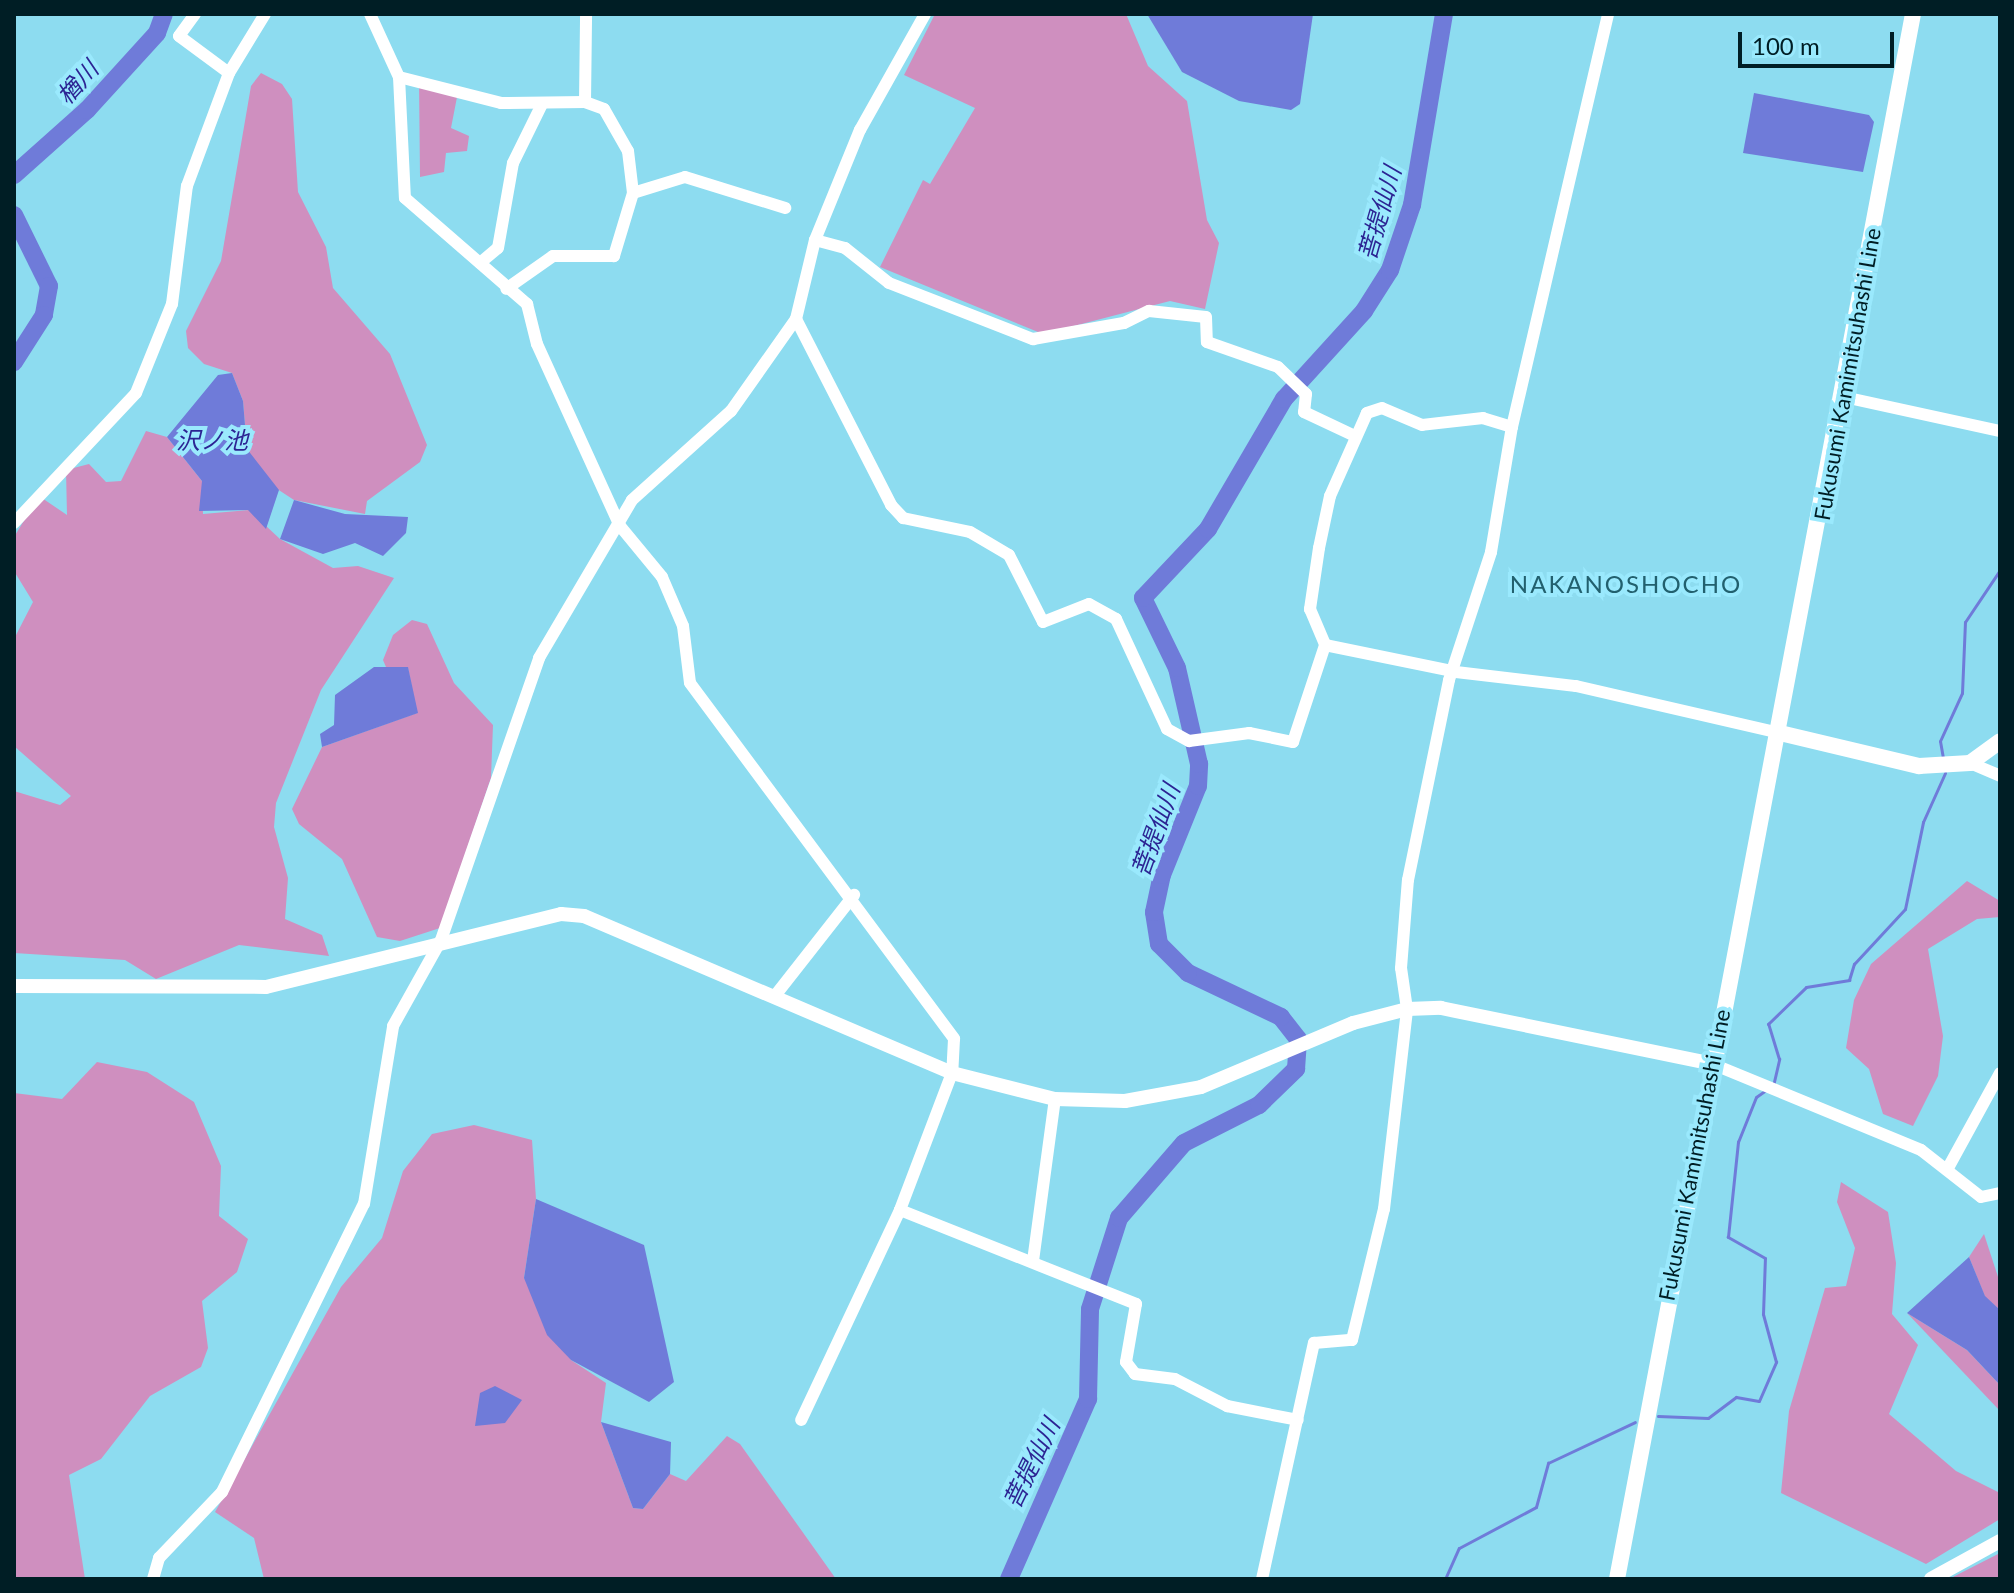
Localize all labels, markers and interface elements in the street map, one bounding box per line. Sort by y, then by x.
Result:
scale bar [1742,16,1898,66]
text: 100 m [1752,31,1820,60]
water label: 楢川 [50,55,104,109]
water label: 菩提仙川 [1352,163,1406,263]
street label: Fukusumi Kamimitsuhashi Line [1808,226,1886,522]
water label: 沢ノ池 [176,426,248,454]
district label: NAKANOSHOCHO [1510,570,1742,598]
water label: 菩提仙川 [1125,780,1185,880]
street label: Fukusumi Kamimitsuhashi Line [1653,1007,1735,1303]
water label: 菩提仙川 [997,1414,1065,1512]

